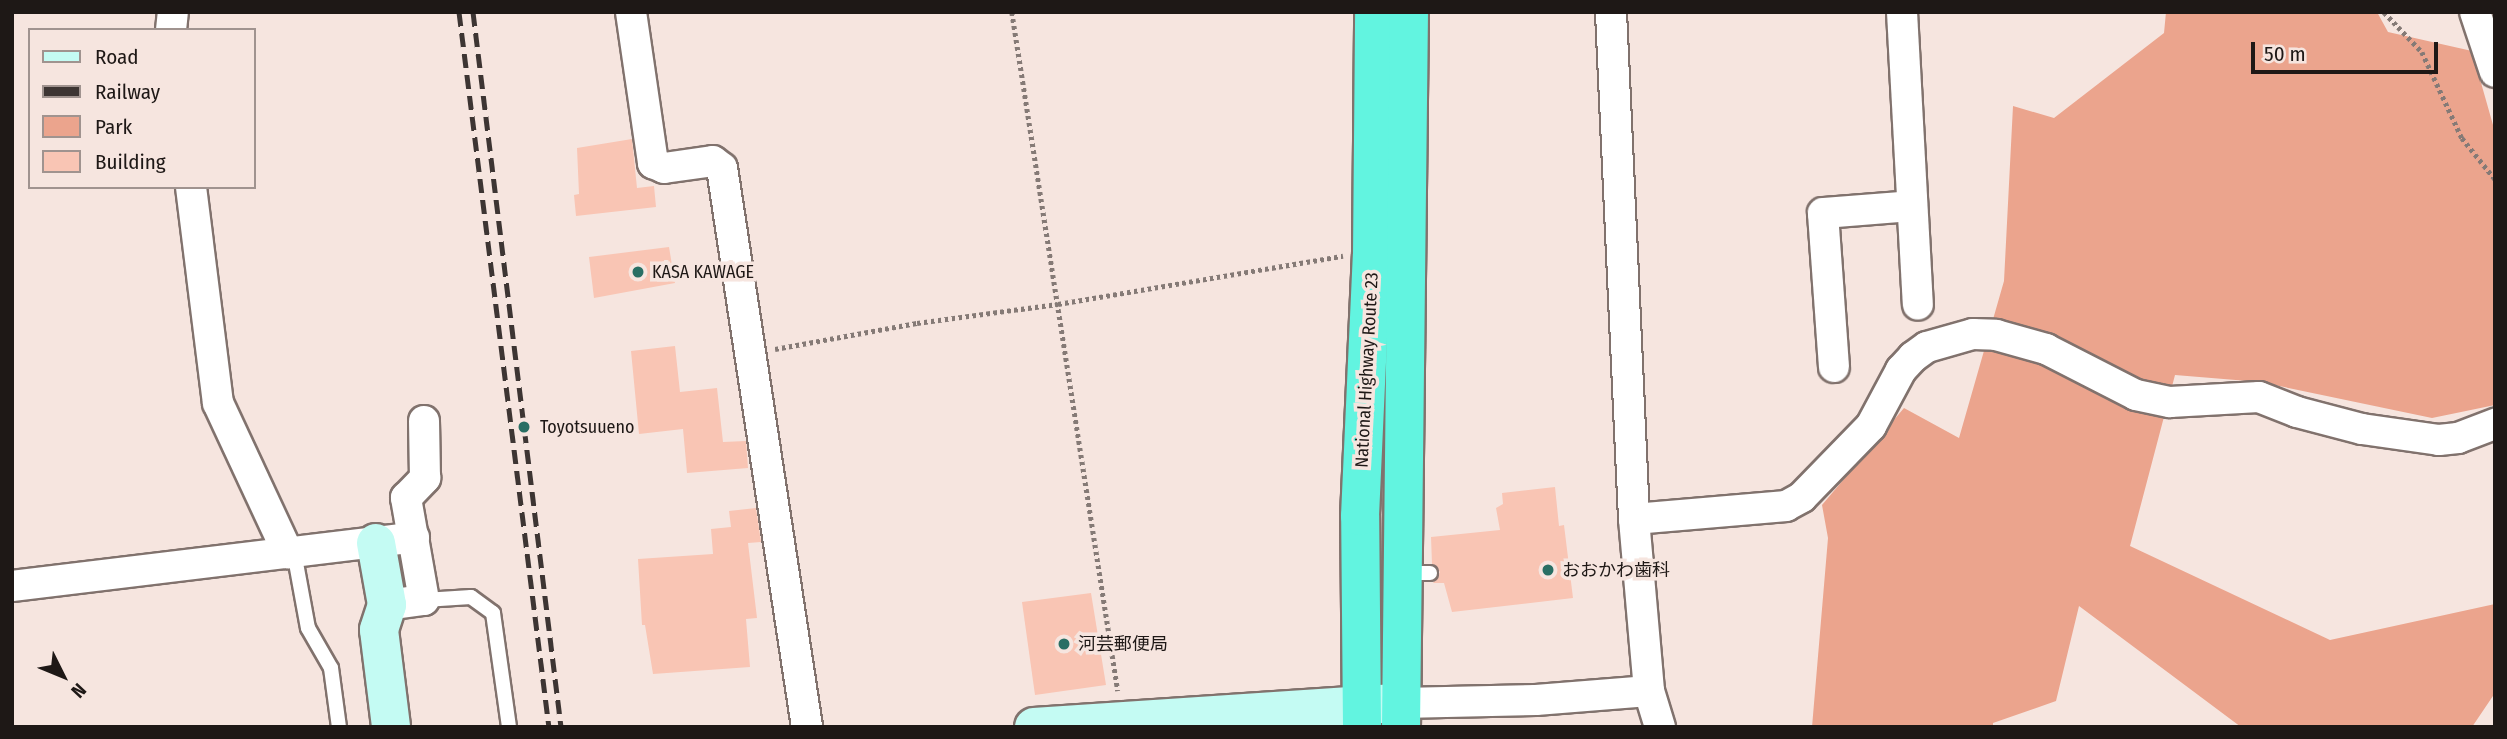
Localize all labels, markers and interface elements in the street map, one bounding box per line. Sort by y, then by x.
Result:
legend [28,28,256,189]
scale bar [2255,28,2442,72]
text: 50 m [2264,41,2306,67]
text: Road [95,44,139,70]
text: Railway [95,79,160,105]
text: Park [95,114,132,140]
text: Building [95,149,166,175]
place label: KASA KAWAGE [652,261,754,283]
marker: KASA KAWAGE [630,264,646,280]
street label: National Highway Route 23 [1351,272,1383,468]
place label: Toyotsuueno [540,416,634,438]
marker: Toyotsuueno [514,417,534,437]
place label: おおかわ歯科 [1562,559,1670,581]
marker: おおかわ歯科 [1540,562,1556,578]
place label: 河芸郵便局 [1078,633,1168,655]
marker: 河芸郵便局 [1056,636,1072,652]
north arrow [28,641,98,711]
text: N [66,679,91,703]

